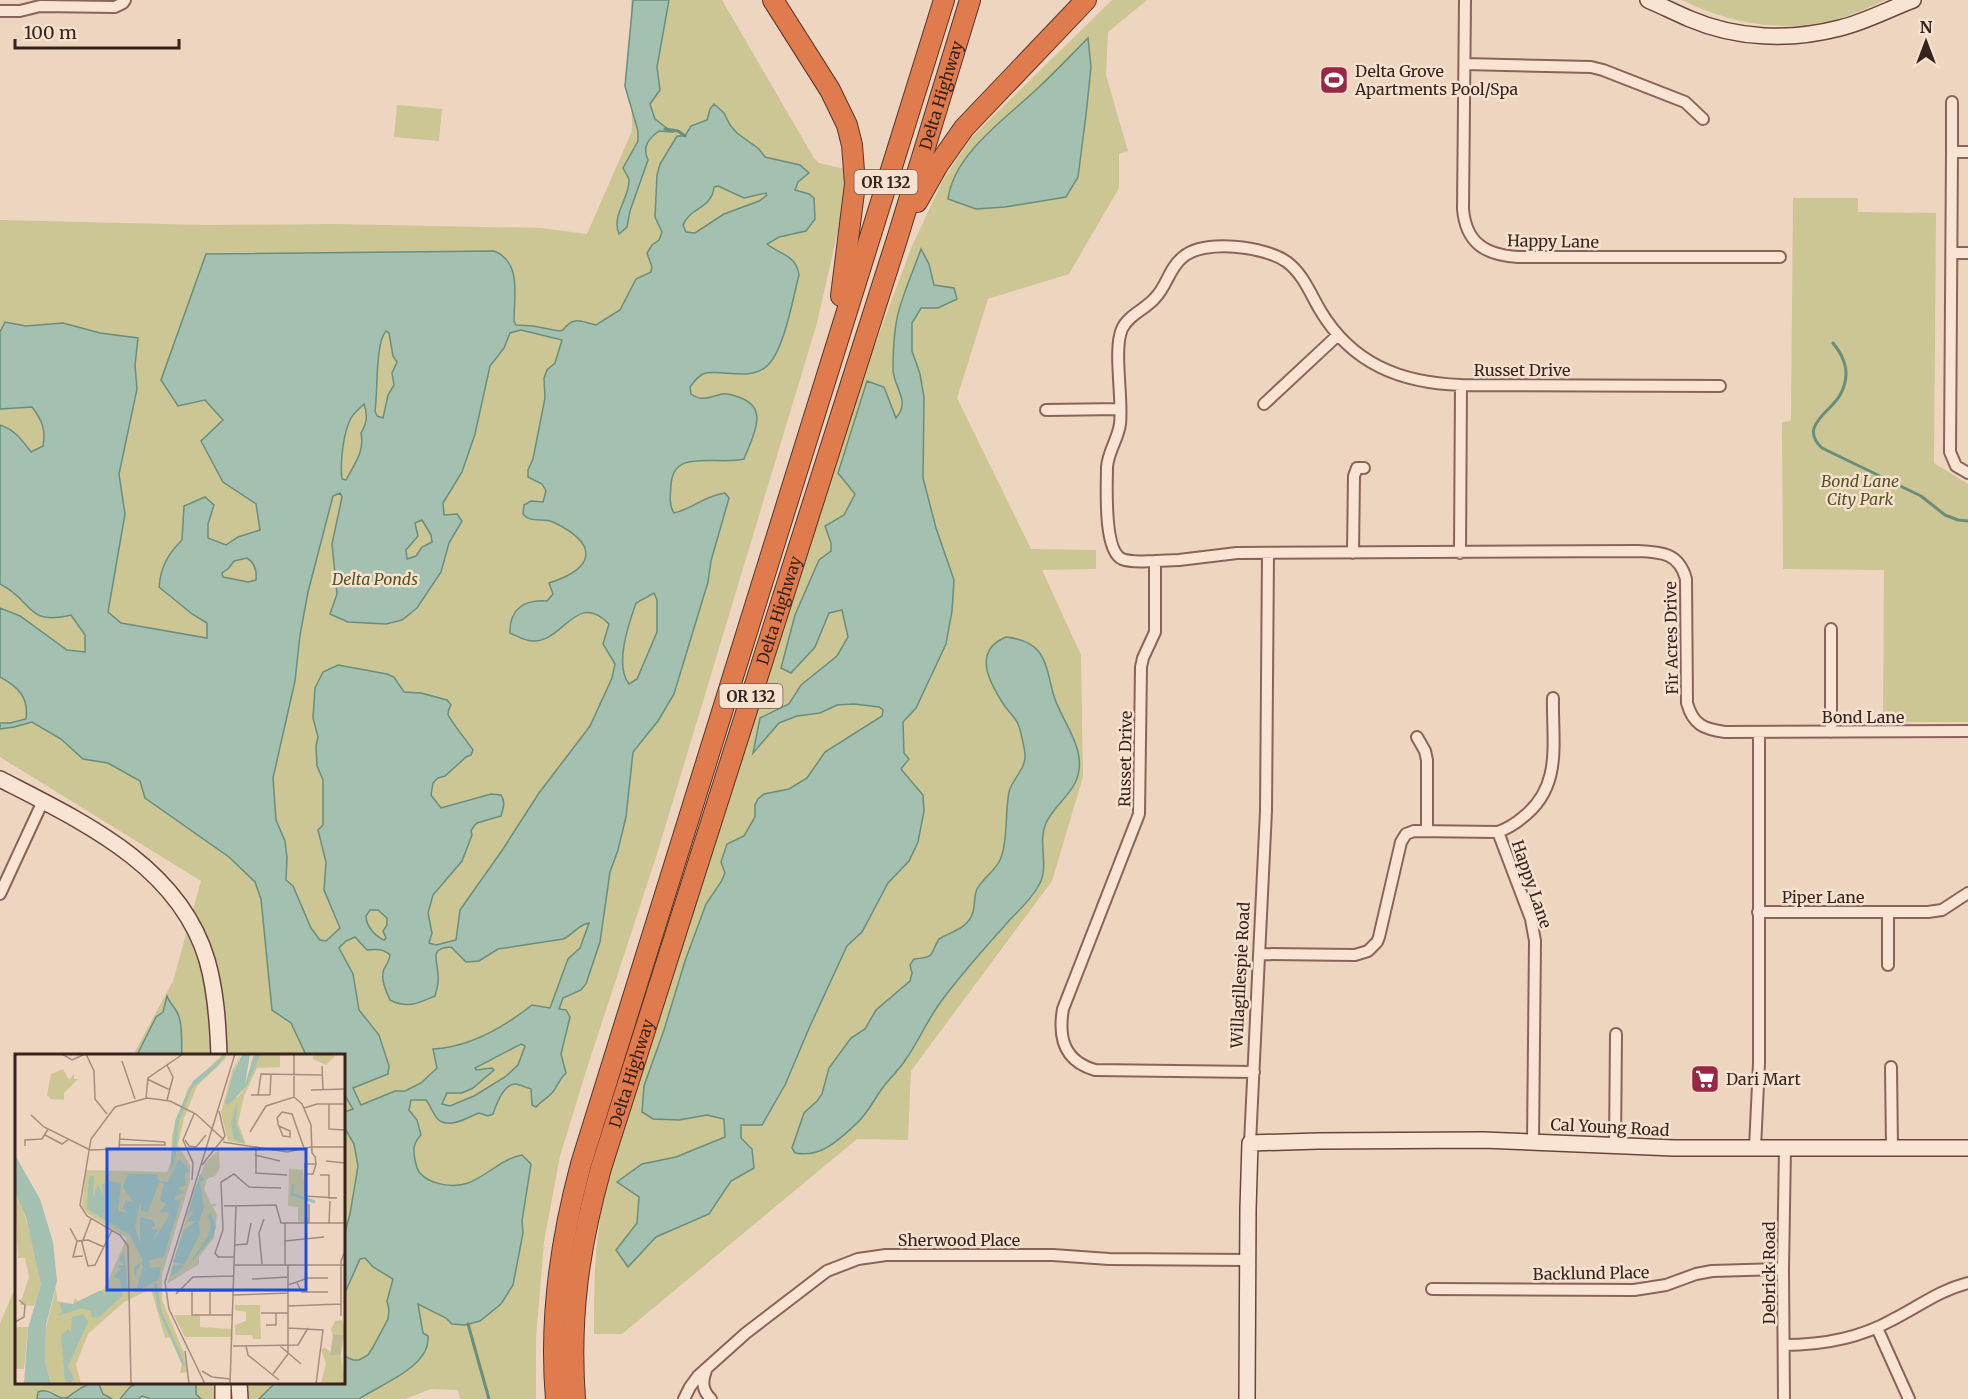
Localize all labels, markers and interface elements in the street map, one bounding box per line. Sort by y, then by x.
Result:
scale bar [15,12,178,50]
north arrow [1896,12,1956,72]
text: N [1920,17,1933,37]
text: 100 m [24,21,77,44]
street label: Delta Highway [915,38,967,152]
place label: Delta Grove Apartments Pool/Spa [1354,61,1518,99]
sports icon: Delta Grove Apartments Pool/Spa [1318,64,1350,96]
road number: OR 132 [854,170,918,194]
street label: Happy Lane [1507,230,1599,252]
street label: Russet Drive [1474,360,1570,380]
park label: Bond Lane City Park [1821,471,1899,509]
street label: Delta Highway [752,553,806,667]
park label: Delta Ponds [331,569,418,589]
street label: Fir Acres Drive [1660,581,1682,695]
road number: OR 132 [720,684,783,708]
street label: Bond Lane [1822,707,1904,727]
street label: Russet Drive [1114,711,1136,807]
street label: Happy Lane [1508,837,1556,931]
street label: Piper Lane [1782,887,1864,907]
street label: Willagillespie Road [1226,901,1254,1050]
street label: Delta Highway [604,1016,658,1130]
inset map [15,1054,345,1384]
supermarket icon: Dari Mart [1689,1063,1721,1095]
place label: Dari Mart [1726,1069,1802,1089]
street label: Cal Young Road [1550,1114,1670,1140]
street label: Debrick Road [1759,1221,1779,1325]
street label: Sherwood Place [898,1230,1020,1250]
street label: Backlund Place [1532,1262,1650,1284]

